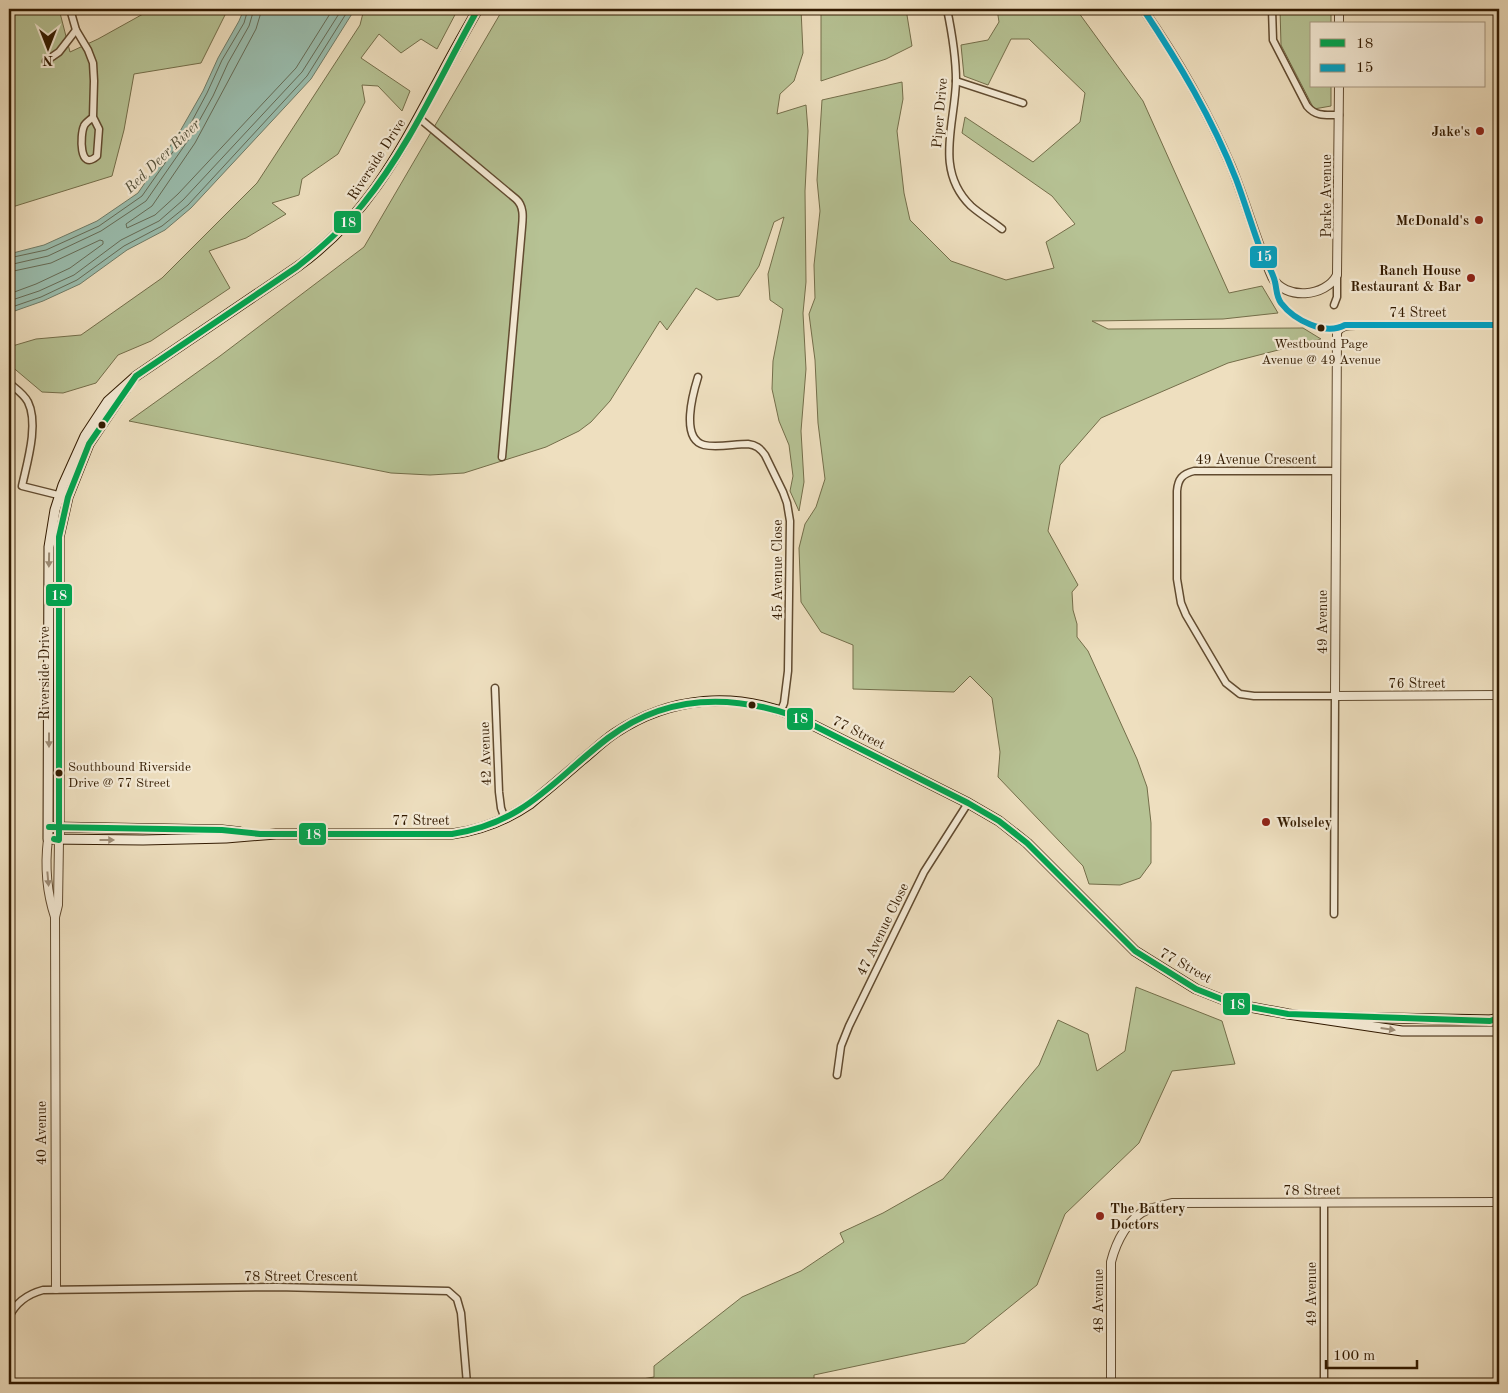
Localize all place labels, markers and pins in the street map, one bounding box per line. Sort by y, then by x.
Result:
place label: Jake's [1432,125,1470,139]
marker: Jake's [1474,125,1486,137]
place label: McDonald's [1396,214,1469,228]
marker: McDonald's [1473,214,1485,226]
place label: Ranch House Restaurant & Bar [1350,264,1461,294]
marker: Ranch House Restaurant & Bar [1465,272,1477,284]
marker: Westbound Page Avenue @ 49 Avenue [1316,323,1326,333]
place label: Westbound Page Avenue @ 49 Avenue [1261,338,1381,367]
unlabelled marker [97,420,107,430]
unlabelled marker [747,700,757,710]
place label: Southbound Riverside Drive @ 77 Street [68,761,191,790]
marker: Southbound Riverside Drive @ 77 Street [54,768,64,778]
marker: Wolseley [1260,816,1272,828]
place label: Wolseley [1276,816,1332,830]
place label: The Battery Doctors [1110,1202,1186,1232]
marker: The Battery Doctors [1094,1210,1106,1222]

